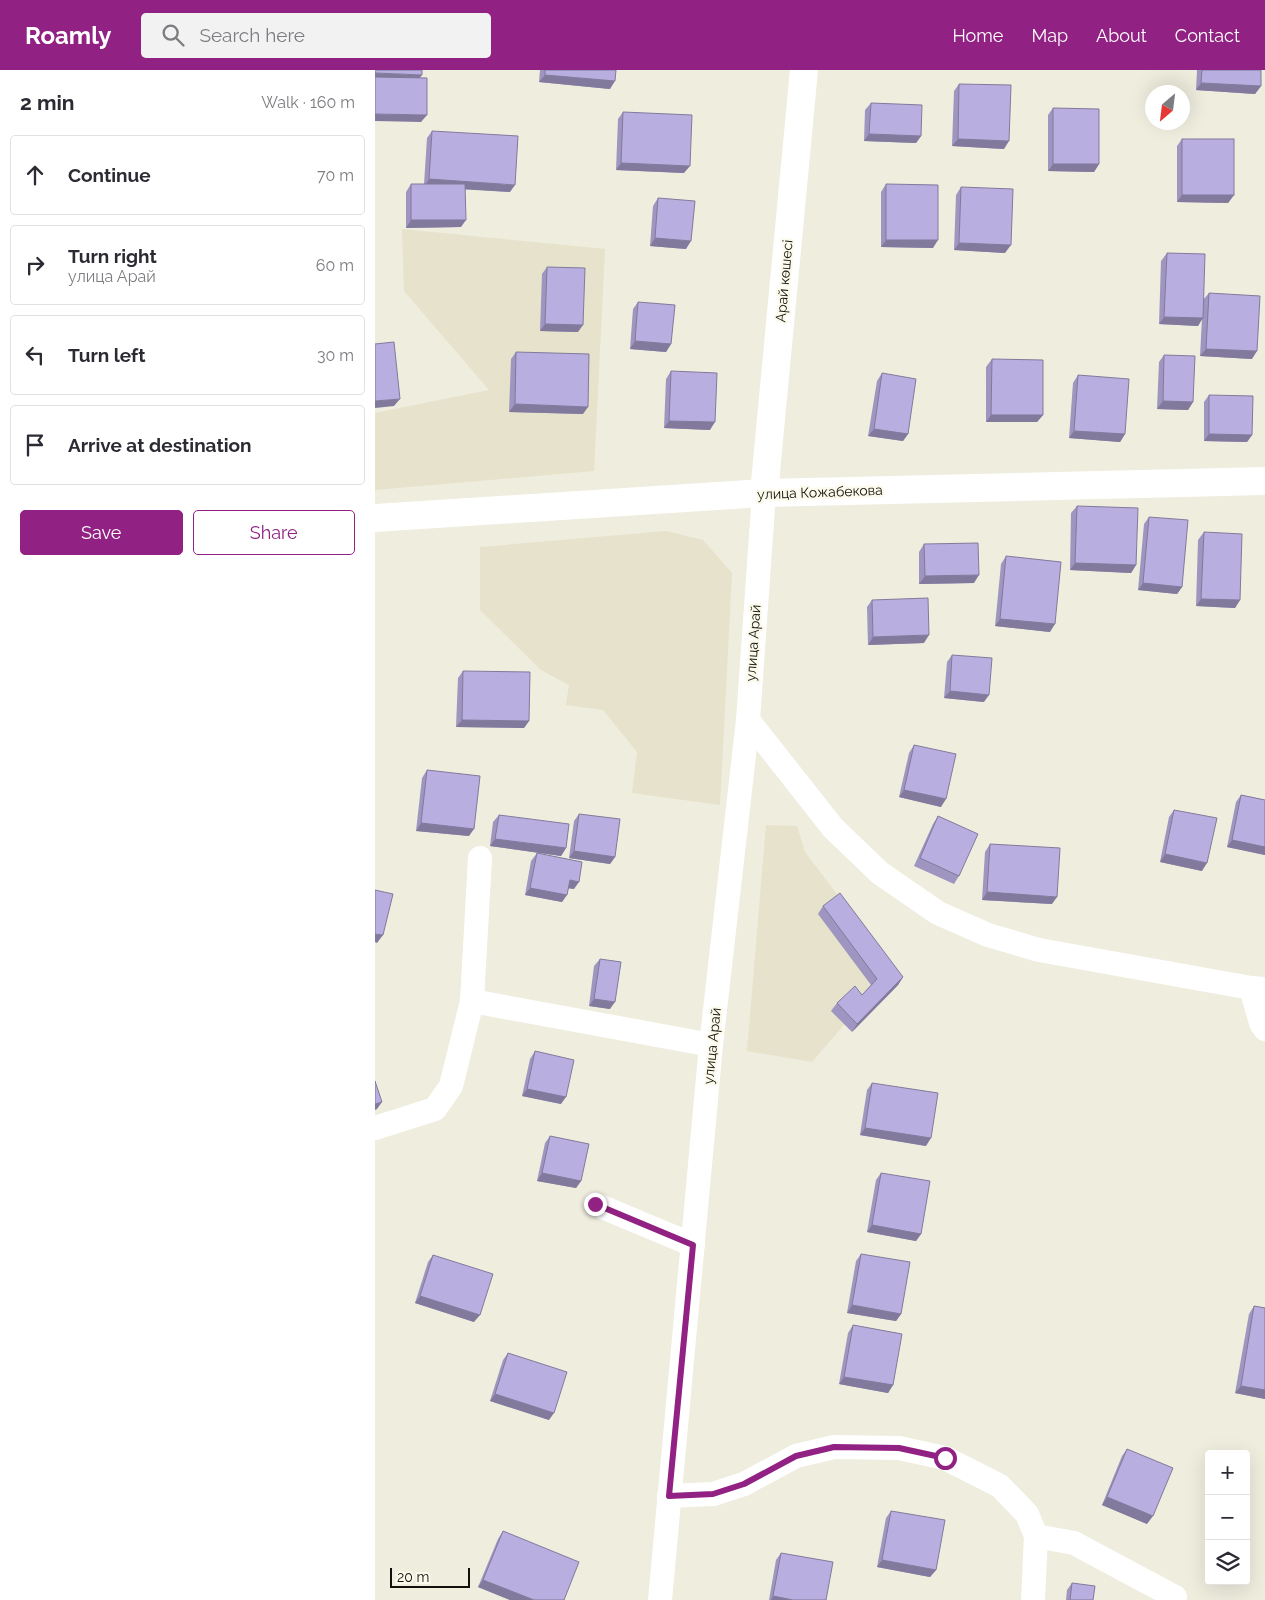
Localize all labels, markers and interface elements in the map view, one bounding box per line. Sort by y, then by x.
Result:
search box [141,13,491,58]
text: Roamly [25,21,111,50]
icon: search [159,21,187,49]
text: Search here [199,24,305,46]
text: Home [952,25,1003,46]
text: Map [1031,25,1068,46]
text: About [1096,25,1147,46]
text: Contact [1175,25,1240,46]
north arrow [1145,85,1190,130]
text: 2 min [20,90,74,115]
text: Walk · 160 m [261,93,355,112]
icon: ahead [21,161,49,189]
text: Continue [68,164,151,186]
text: 70 m [317,166,354,185]
street label: Арай көшесі [772,239,796,323]
text: Turn right [68,245,157,267]
icon: right [21,251,49,279]
text: 60 m [316,256,354,275]
text: улица Арай [68,267,156,286]
icon: left [21,341,49,369]
text: Turn left [68,344,145,366]
text: 30 m [317,346,354,365]
icon: arrive [21,431,49,459]
text: Arrive at destination [68,434,252,456]
street label: улица Кожабекова [757,482,883,502]
button: Save [20,510,183,555]
button: Share [193,510,355,555]
street label: улица Арай [742,604,764,682]
street label: улица Арай [700,1007,724,1085]
route end [584,1193,607,1216]
route start [934,1447,957,1470]
map controls [1205,1450,1250,1585]
button: + [1205,1450,1250,1495]
button: − [1205,1495,1250,1540]
button: layers [1205,1540,1250,1585]
scale bar [390,1565,470,1588]
text: 20 m [397,1569,429,1585]

